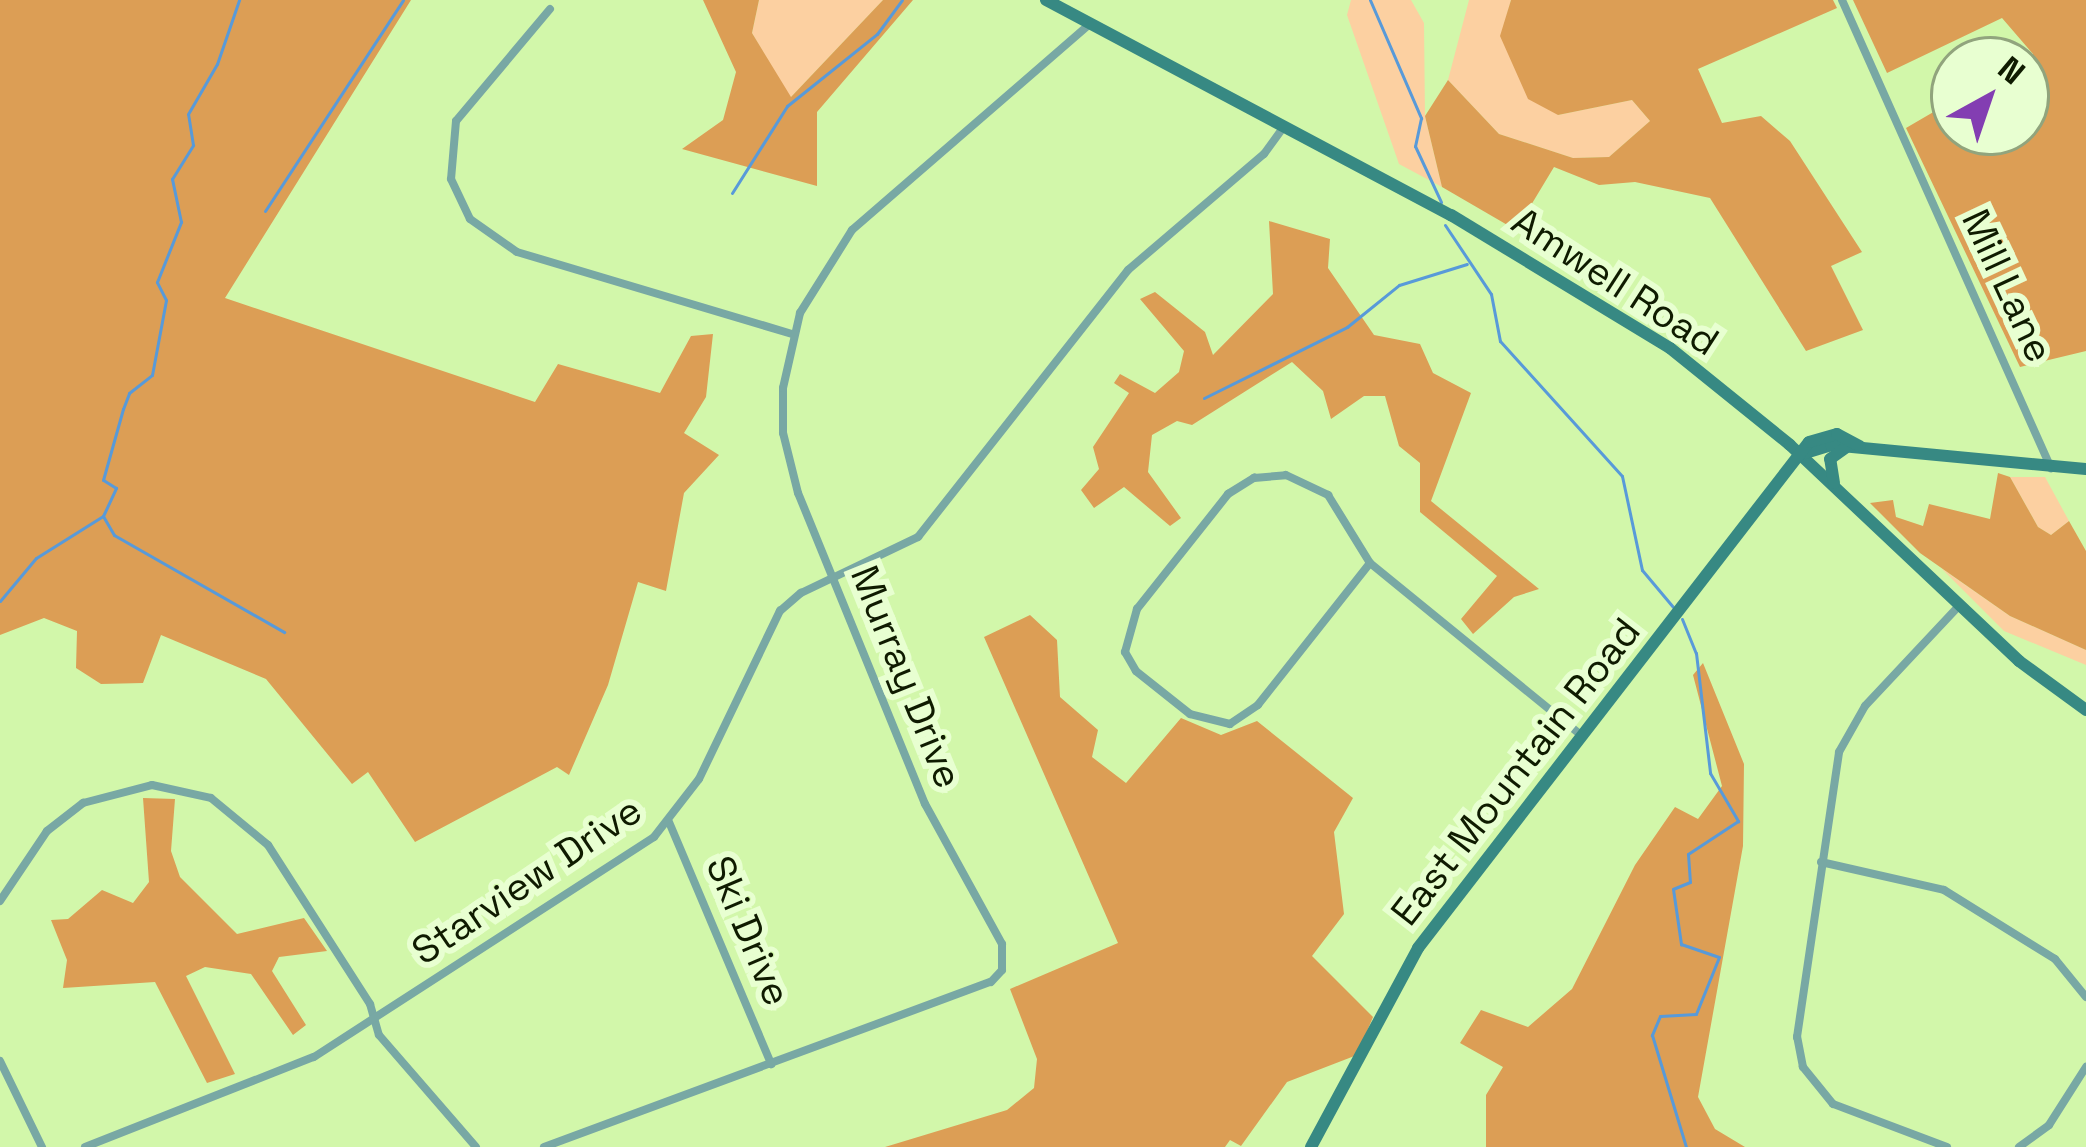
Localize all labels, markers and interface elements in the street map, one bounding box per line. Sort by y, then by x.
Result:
north arrow [1930,36,2050,156]
text: N [1989,48,2033,94]
street label: Amwell Road [1503,198,1727,366]
street label: Mill Lane [1951,202,2063,370]
street label: Murray Drive [840,559,972,795]
street label: East Mountain Road [1382,609,1650,935]
street label: Starview Drive [403,787,651,975]
street label: Ski Drive [696,849,800,1013]

